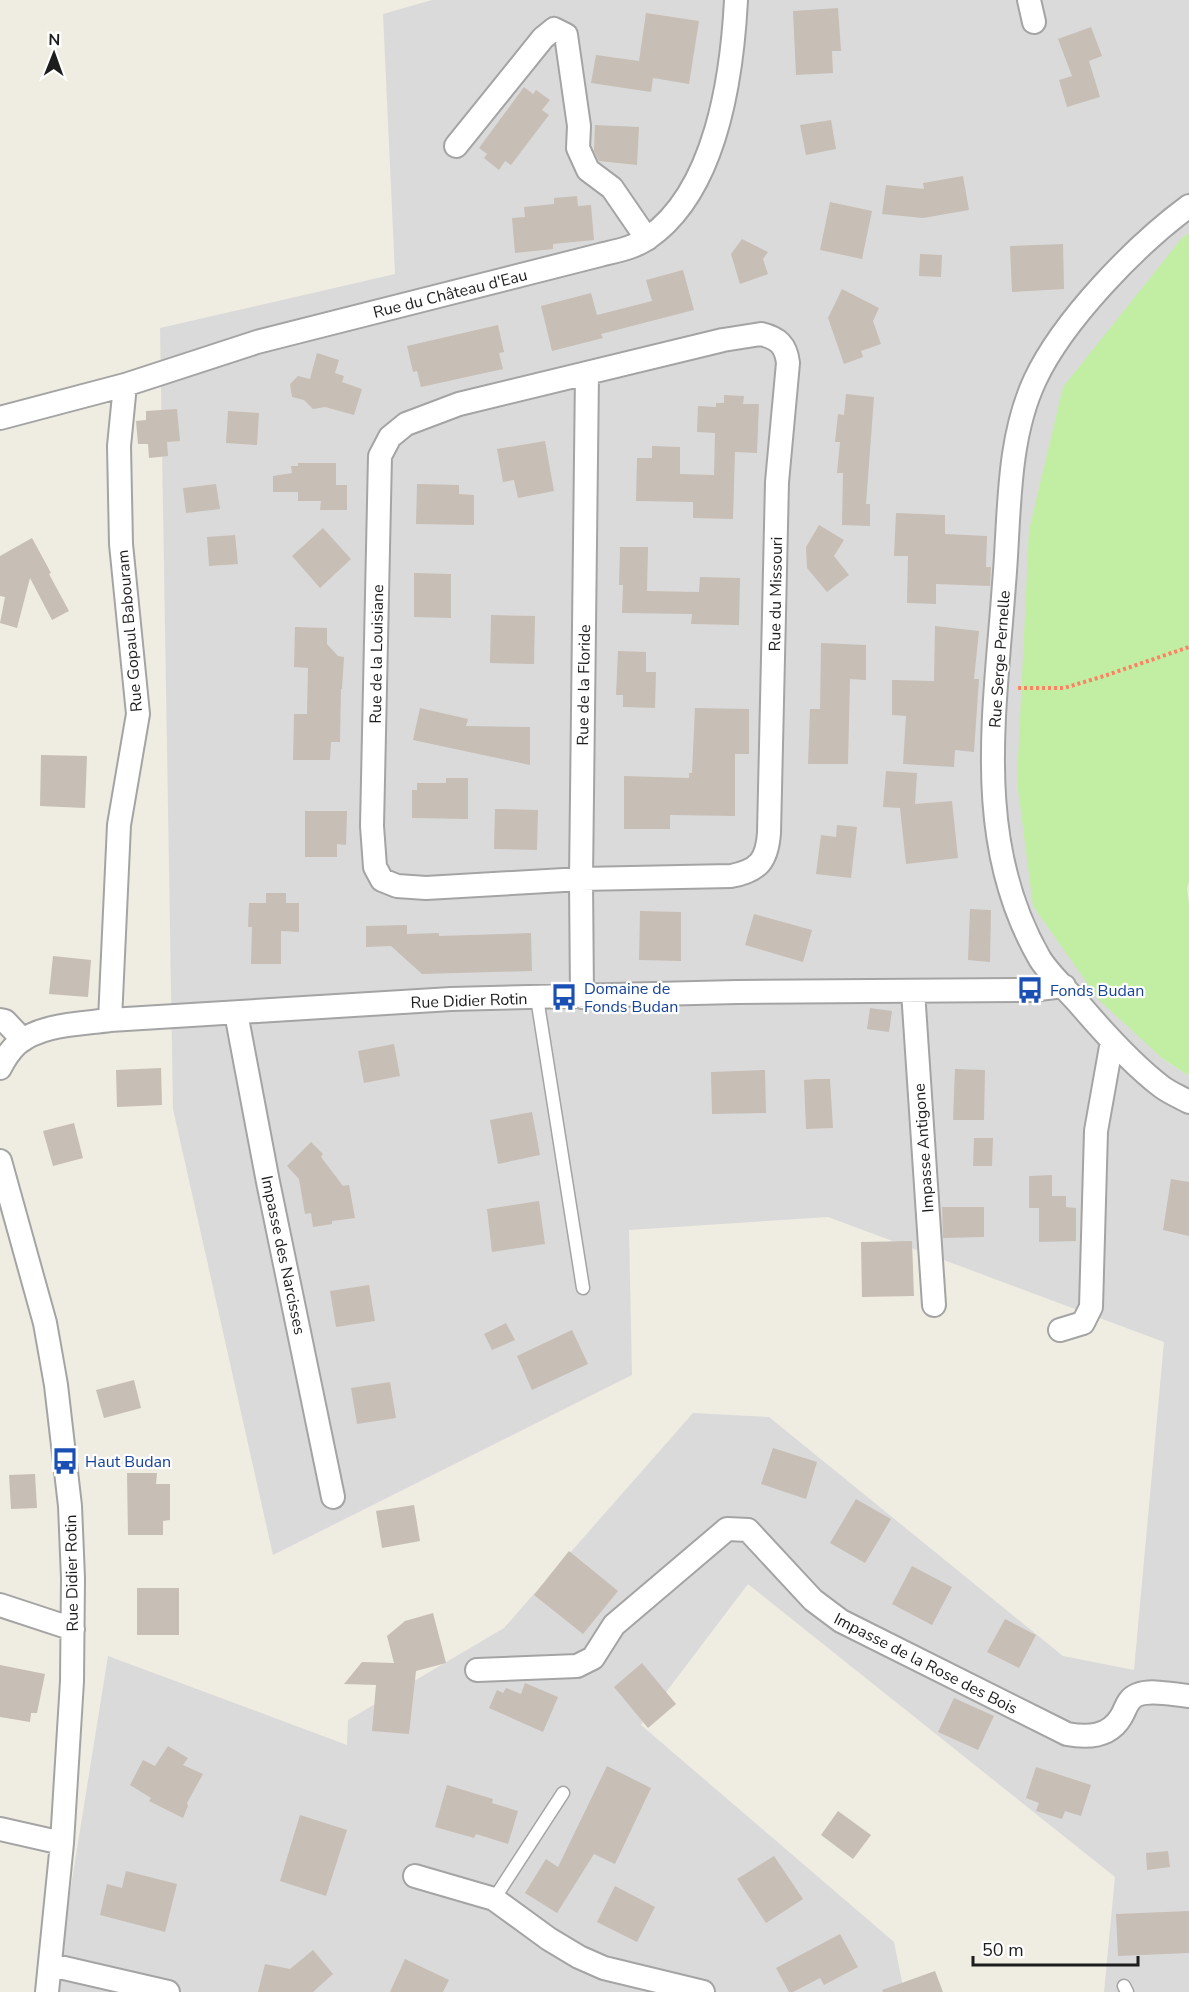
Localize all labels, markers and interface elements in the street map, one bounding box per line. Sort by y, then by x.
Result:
north arrow [24,24,84,84]
text: N [48,29,60,51]
street label: Rue du Château d'Eau [371,264,530,324]
street label: Rue du Missouri [764,536,788,652]
street label: Rue Gopaul Babouram [112,549,148,713]
street label: Rue de la Louisiane [365,584,389,724]
street label: Rue Serge Pernelle [984,590,1016,729]
street label: Rue de la Floride [572,624,596,746]
bus stop icon: Fonds Budan [1015,975,1045,1005]
place label: Domaine de Fonds Budan [584,978,678,1018]
place label: Fonds Budan [1050,980,1144,1002]
bus stop icon: Domaine de Fonds Budan [549,982,579,1012]
street label: Rue Didier Rotin [410,988,528,1014]
street label: Impasse Antigone [909,1083,939,1213]
street label: Impasse des Narcisses [255,1174,311,1337]
bus stop icon: Haut Budan [50,1446,80,1476]
place label: Haut Budan [85,1451,171,1473]
street label: Rue Didier Rotin [60,1514,84,1632]
street label: Impasse de la Rose des Bois [830,1608,1021,1720]
scale bar [973,1929,1138,1967]
text: 50 m [982,1938,1024,1962]

